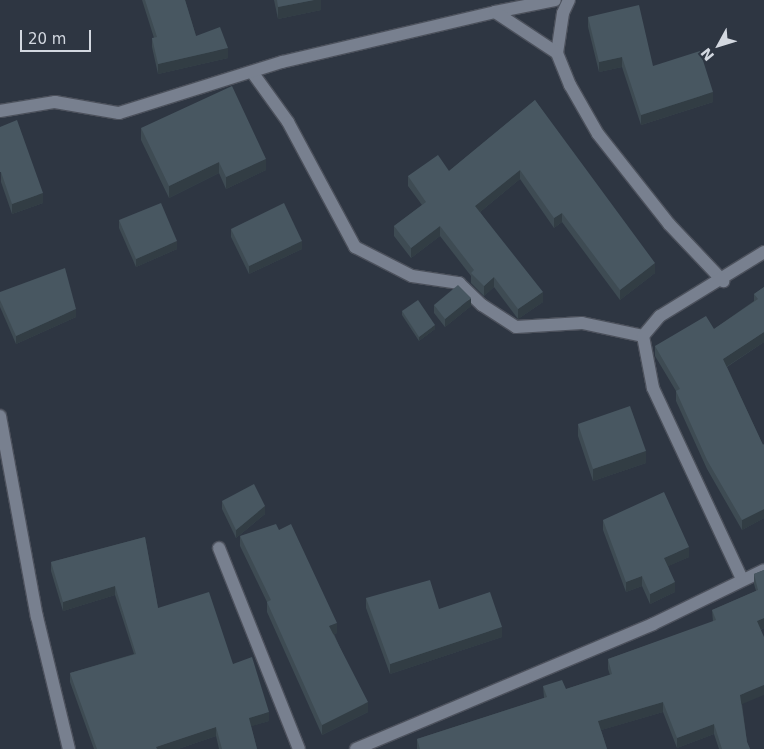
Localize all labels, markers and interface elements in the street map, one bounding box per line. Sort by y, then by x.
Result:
scale bar [22,20,94,52]
north arrow [694,20,744,70]
text: 20 m [28,30,66,48]
text: N [697,45,717,64]

